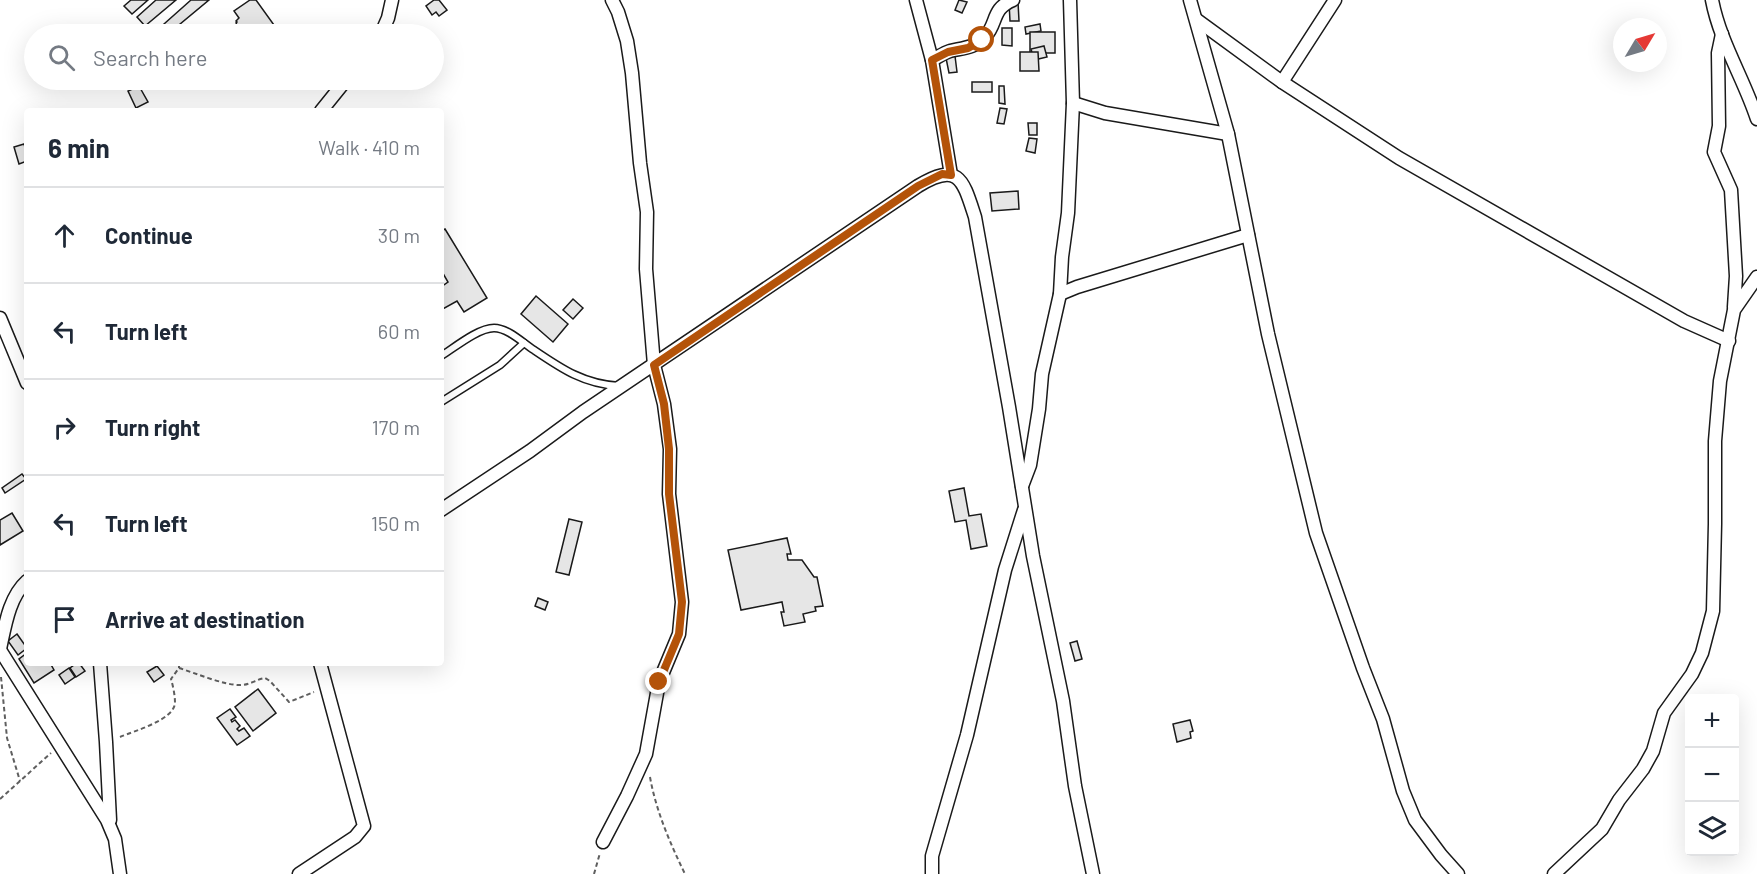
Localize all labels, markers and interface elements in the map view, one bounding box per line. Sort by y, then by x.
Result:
north arrow [1613,18,1667,72]
search box [24,24,444,90]
route start [968,26,994,52]
icon: search [45,41,78,74]
text: Search here [93,44,207,70]
text: 6 min [48,132,110,163]
text: Walk · 410 m [318,135,420,159]
icon: ahead [48,219,81,252]
text: Continue [105,222,193,248]
text: 30 m [378,223,420,247]
icon: left [48,315,81,348]
text: Turn left [105,318,188,344]
text: 60 m [378,319,420,343]
icon: right [48,411,81,444]
text: Turn right [105,414,200,440]
text: 170 m [372,415,420,439]
icon: left [48,507,81,540]
text: Turn left [105,510,188,536]
text: 150 m [371,511,420,535]
icon: arrive [48,603,81,636]
text: Arrive at destination [105,606,304,632]
route end [645,668,671,694]
map controls [1685,694,1739,856]
button: + [1685,694,1739,748]
button: − [1685,748,1739,802]
button: layers [1685,802,1739,856]

